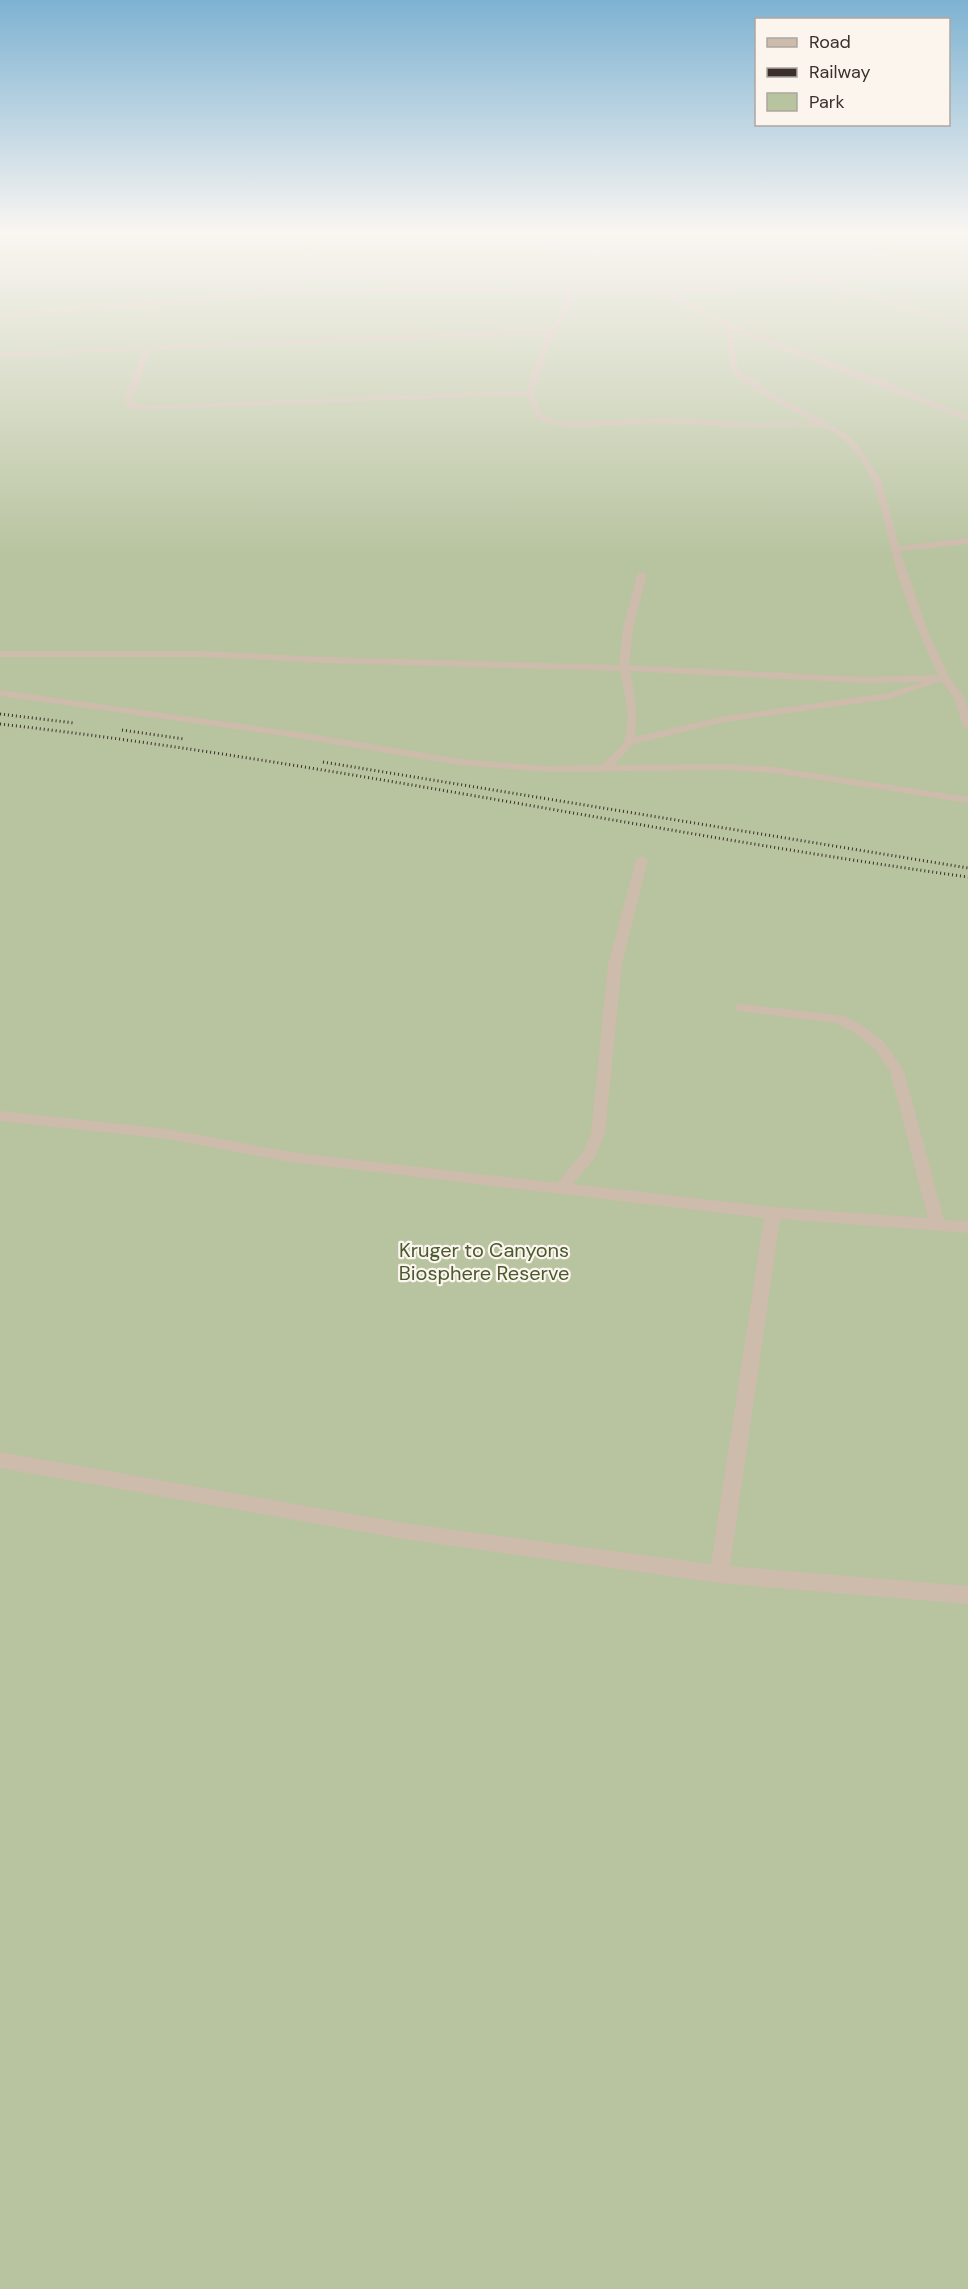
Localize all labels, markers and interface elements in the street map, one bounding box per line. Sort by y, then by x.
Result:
legend [755,18,950,126]
text: Road [809,30,851,54]
text: Railway [809,60,871,84]
text: Park [809,90,845,114]
park label: Kruger to Canyons Biosphere Reserve [399,1237,569,1286]

